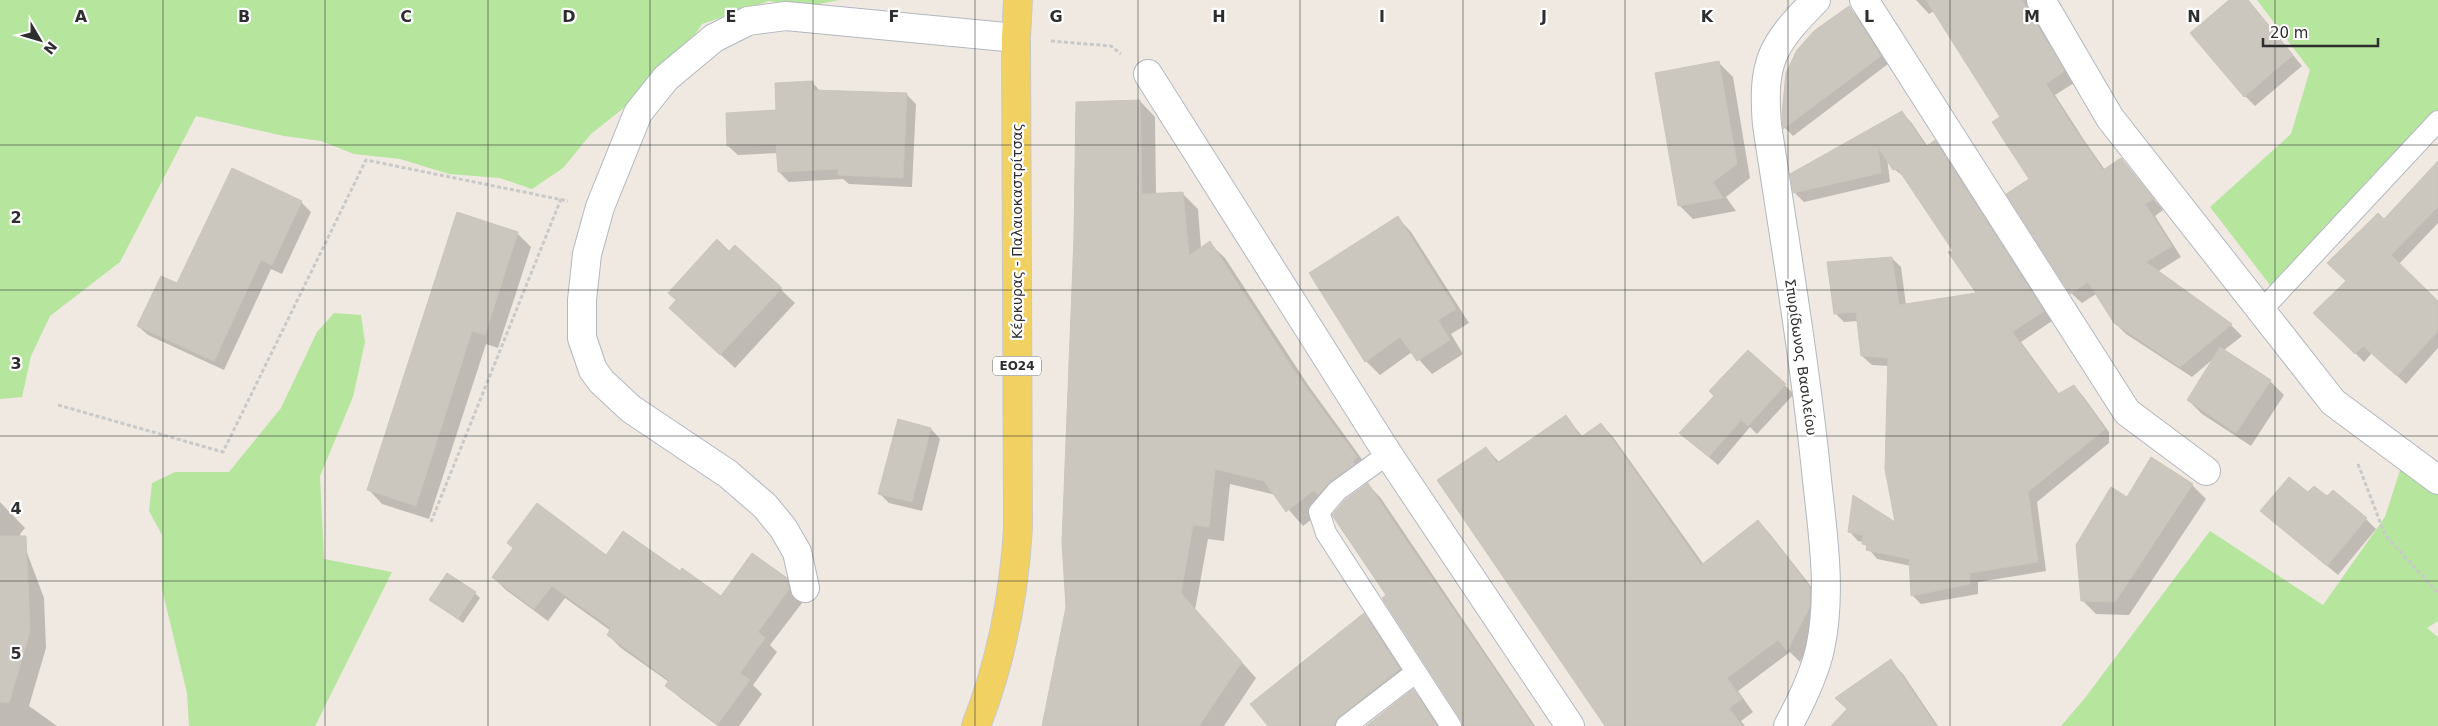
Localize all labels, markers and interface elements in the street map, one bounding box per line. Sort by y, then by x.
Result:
text: A [75,7,88,26]
text: B [238,7,250,26]
text: C [400,7,412,26]
text: D [562,7,576,26]
text: E [726,7,736,26]
text: F [889,7,899,26]
text: G [1049,7,1063,26]
text: H [1212,7,1226,26]
text: I [1379,7,1385,26]
text: J [1540,7,1547,26]
text: K [1701,7,1714,26]
text: L [1864,7,1874,26]
text: M [2024,7,2040,26]
text: N [2187,7,2201,26]
north arrow [15,15,65,65]
scale bar [2263,15,2378,47]
text: 20 m [2270,24,2308,42]
text: N [40,38,60,58]
street label: Κέρκυρας - Παλαιοκαστρίτσας [1009,123,1025,339]
text: 2 [10,208,22,227]
street label: Σπυρίδωνος Βασιλείου [1782,278,1820,436]
text: 3 [10,354,22,373]
road number: ΕΟ24 [993,356,1041,376]
text: 4 [10,499,22,518]
text: 5 [10,644,22,663]

